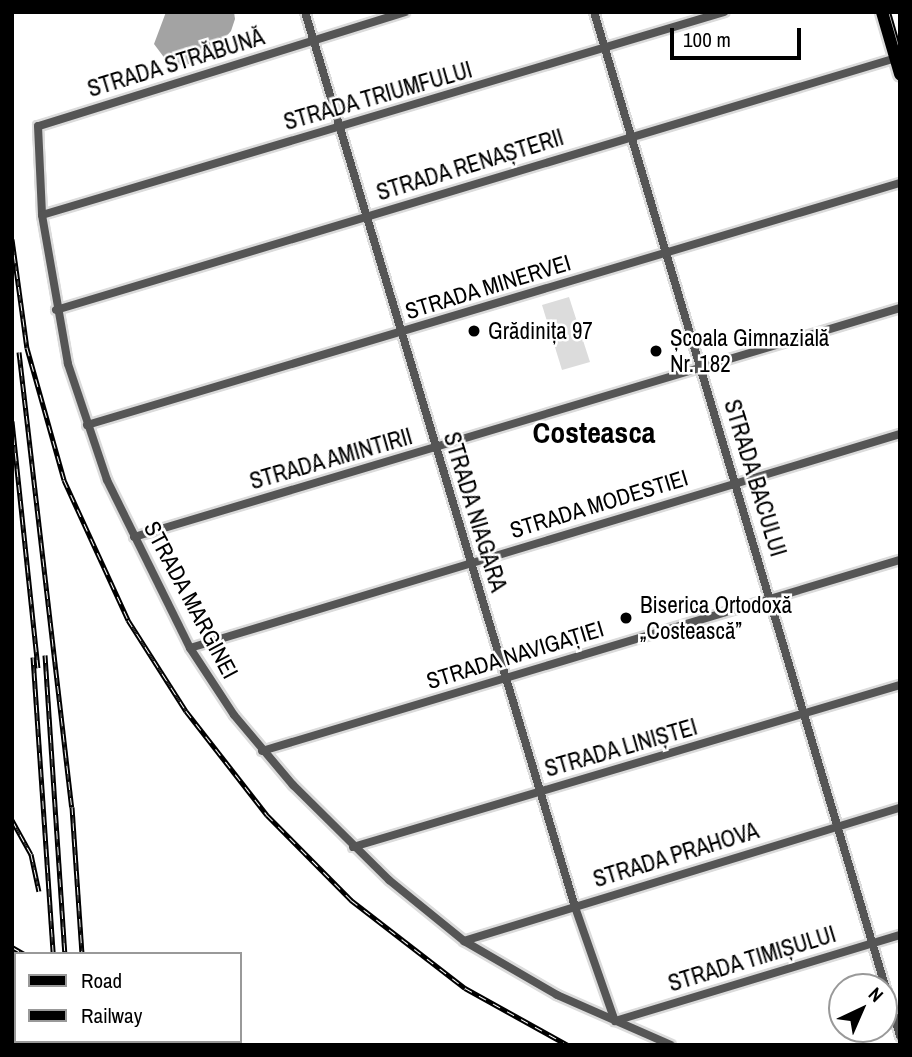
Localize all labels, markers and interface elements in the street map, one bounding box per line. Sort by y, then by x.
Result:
scale bar [674,14,805,58]
street label: STRADA STRĂBUNĂ [84,23,268,103]
text: 100 m [683,25,731,54]
street label: STRADA TRIUMFULUI [280,56,476,136]
street label: STRADA RENAȘTERII [373,123,567,207]
street label: STRADA MINERVEI [401,249,575,325]
place label: Grădinița 97 [488,317,593,345]
marker: Grădinița 97 [466,323,482,339]
place label: Școala Gimnazială Nr. 182 [670,324,829,378]
marker: Școala Gimnazială Nr. 182 [648,343,664,359]
street label: STRADA BACULUI [718,396,792,560]
district label: Costeasca [532,414,656,450]
street label: STRADA AMINTIRII [246,422,416,496]
street label: STRADA NIAGARA [437,428,513,596]
street label: STRADA MODESTIEI [506,464,692,544]
street label: STRADA MARGINEI [138,516,244,684]
place label: Biserica Ortodoxă „Costească” [640,591,792,645]
marker: Biserica Ortodoxă „Costească” [618,610,634,626]
street label: STRADA NAVIGAȚIEI [423,615,607,695]
street label: STRADA LINIȘTEI [541,713,701,783]
street label: STRADA PRAHOVA [589,817,763,893]
street label: STRADA TIMIȘULUI [664,920,840,998]
legend [14,952,242,1043]
text: Road [81,966,122,995]
north arrow [828,973,898,1043]
text: N [863,981,889,1008]
text: Railway [81,1001,142,1030]

